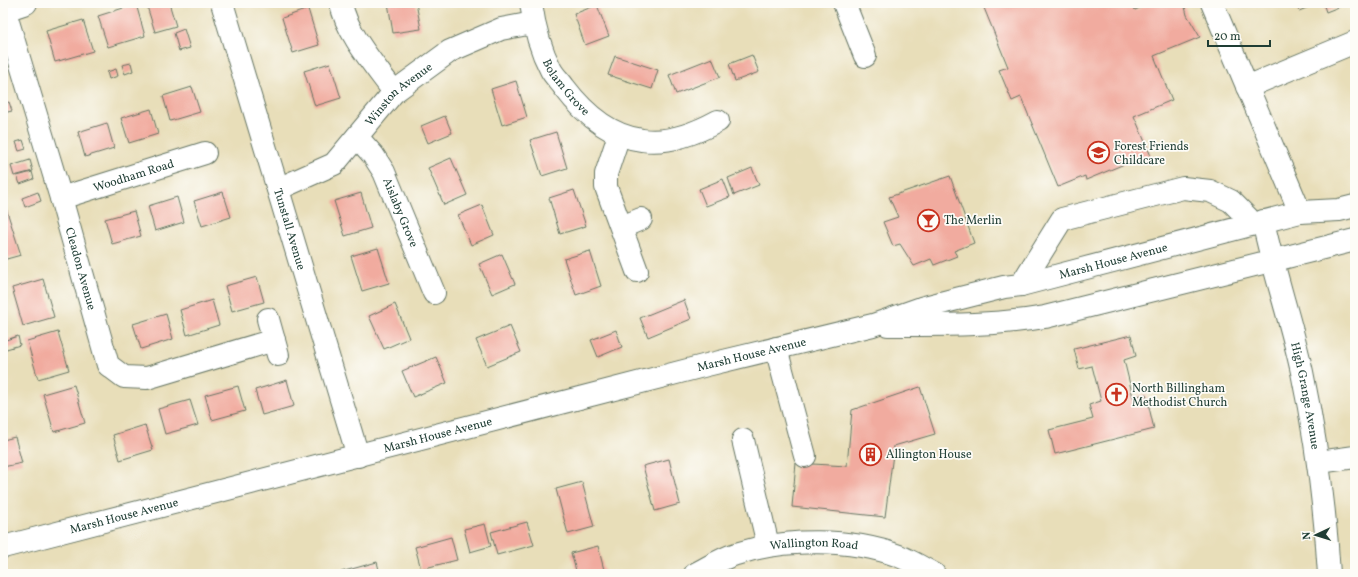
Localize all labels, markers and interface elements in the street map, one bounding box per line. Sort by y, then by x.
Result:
scale bar [1208,22,1270,48]
text: 20 m [1214,29,1241,45]
street label: Bolam Grove [538,57,593,120]
street label: Winston Avenue [362,59,436,130]
place label: Forest Friends Childcare [1114,139,1189,169]
school or university icon: Forest Friends Childcare [1085,140,1111,166]
street label: Woodham Road [91,156,176,196]
street label: Aislaby Grove [378,176,421,250]
street label: Tunstall Avenue [269,186,309,272]
bar icon: The Merlin [915,207,941,233]
place label: The Merlin [944,213,1002,229]
street label: Cleadon Avenue [61,226,99,312]
street label: Marsh House Avenue [1058,240,1170,284]
street label: Marsh House Avenue [696,334,808,376]
street label: High Grange Avenue [1286,341,1323,451]
place label: North Billingham Methodist Church [1132,381,1228,411]
church icon: North Billingham Methodist Church [1103,382,1129,408]
street label: Marsh House Avenue [382,414,494,457]
building icon: Allington House [857,441,883,467]
place label: Allington House [886,447,972,463]
street label: Marsh House Avenue [68,495,181,538]
north arrow [1296,515,1336,555]
text: N [1300,531,1315,540]
street label: Wallington Road [769,535,859,555]

